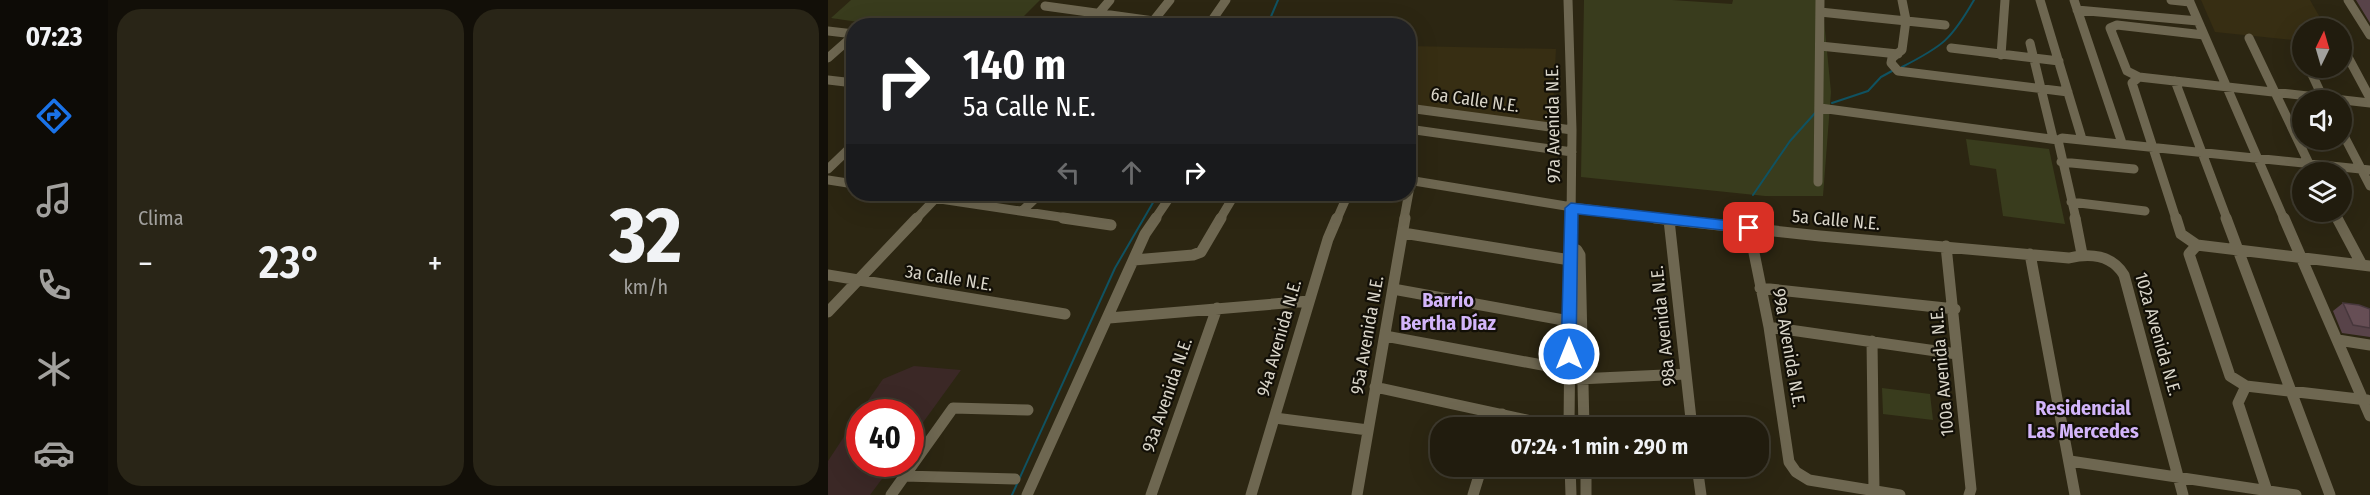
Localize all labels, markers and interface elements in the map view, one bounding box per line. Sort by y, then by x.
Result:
north arrow [2292,18,2352,78]
map controls [2292,18,2352,222]
text: 07:23 [25,21,83,53]
text: 140 m [963,40,1066,90]
icon: right [864,42,942,120]
street label: 97a Avenida N.E. [1541,64,1565,183]
street label: 6a Calle N.E. [1429,83,1521,117]
button: sound [2292,90,2352,150]
text: 5a Calle N.E. [963,91,1096,123]
icon: directions [33,95,75,137]
icon: left [1052,156,1085,189]
icon: ahead [1115,156,1148,189]
icon: right [1178,156,1211,189]
button: layers [2292,162,2352,222]
icon: music [33,179,75,221]
text: 32 [610,189,682,283]
pin [1723,202,1774,253]
street label: 5a Calle N.E. [1791,205,1881,235]
text: Clima [138,206,183,230]
icon: arrive [1732,211,1765,244]
text: 23° [259,236,322,290]
text: − [138,244,153,284]
text: + [427,244,442,284]
street label: 3a Calle N.E. [904,260,995,296]
icon: phone [33,264,75,306]
street label: 98a Avenida N.E. [1646,265,1680,387]
street label: 102a Avenida N.E. [2130,270,2186,398]
street label: 95a Avenida N.E. [1346,274,1388,396]
text: km/h [623,275,668,299]
street label: 94a Avenida N.E. [1252,277,1306,399]
street label: 99a Avenida N.E. [1768,287,1810,409]
district label: Barrio Bertha Díaz [1400,288,1496,335]
street label: 100a Avenida N.E. [1925,307,1959,437]
position arrow [1537,322,1601,386]
street label: 93a Avenida N.E. [1137,335,1197,455]
icon: climate [33,348,75,390]
district label: Residencial Las Mercedes [2027,396,2139,443]
speed limit sign: 40 [846,399,924,477]
icon: car [33,432,75,474]
text: 07:24 · 1 min · 290 m [1511,433,1688,460]

